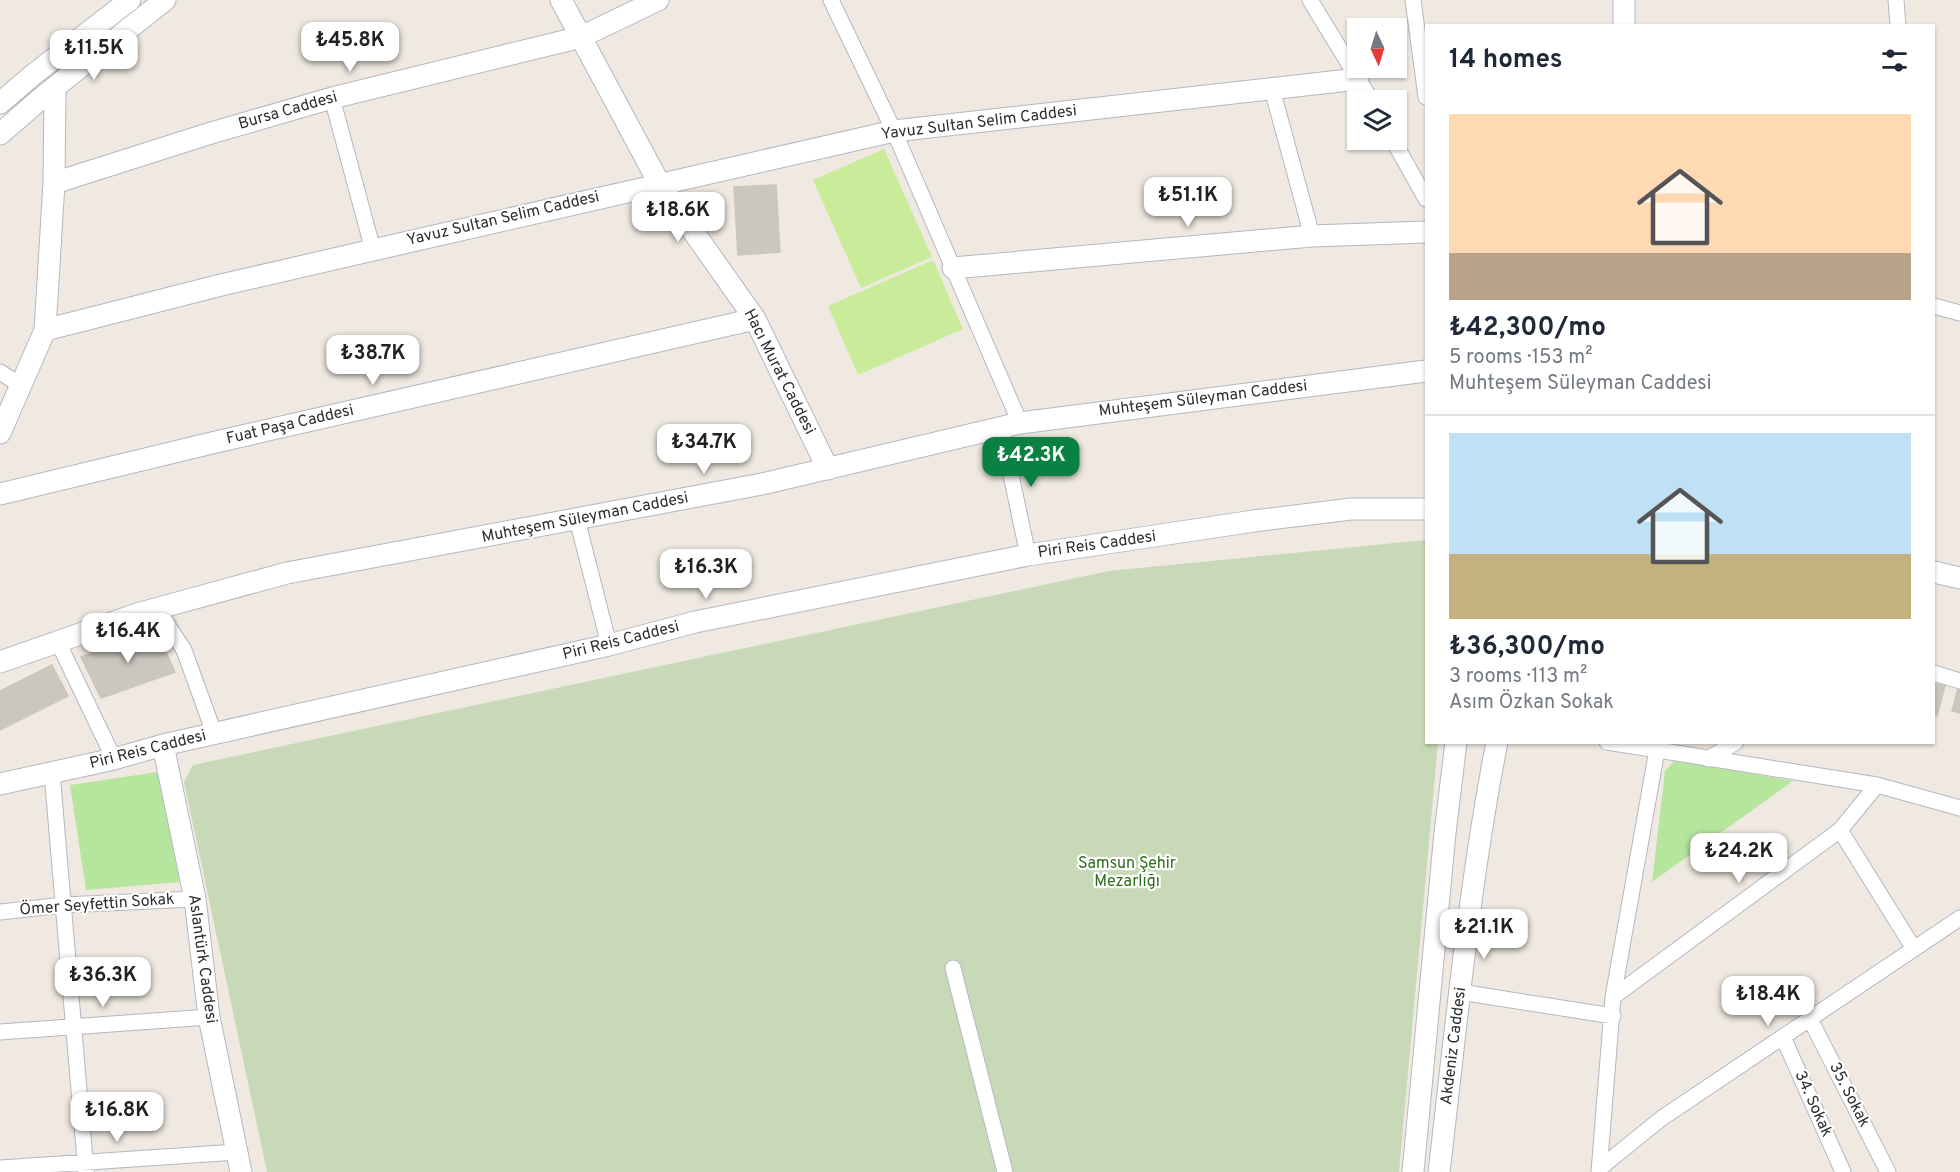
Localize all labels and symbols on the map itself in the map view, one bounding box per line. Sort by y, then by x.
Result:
north arrow [1347,18,1407,78]
pin: ₺45.8K [301,22,399,73]
pin: ₺11.5K [45,30,143,81]
street label: Bursa Caddesi [236,87,340,135]
street label: Yavuz Sultan Selim Caddesi [880,101,1078,145]
pin: ₺51.1K [1139,177,1237,228]
street label: Yavuz Sultan Selim Caddesi [405,187,601,251]
pin: ₺18.6K [629,192,727,243]
street label: Hacı Murat Caddesi [739,306,819,438]
pin: ₺38.7K [324,335,422,386]
street label: Muhteşem Süleyman Caddesi [1097,376,1309,422]
street label: Fuat Paşa Caddesi [224,401,356,449]
pin: ₺34.7K [655,424,753,475]
pin: ₺42.3K [982,437,1080,488]
street label: Muhteşem Süleyman Caddesi [480,488,690,548]
street label: Piri Reis Caddesi [1037,527,1157,563]
pin: ₺16.3K [657,549,755,600]
pin: ₺16.4K [79,613,177,664]
street label: Piri Reis Caddesi [561,617,681,665]
street label: Piri Reis Caddesi [88,726,208,774]
pin: ₺24.2K [1690,833,1788,884]
park label: Samsun Şehir Mezarlığı [1078,854,1176,892]
street label: Ömer Seyfettin Sokak [19,888,175,920]
street label: Aslantürk Caddesi [183,893,221,1025]
pin: ₺21.1K [1435,909,1533,960]
pin: ₺36.3K [54,957,152,1008]
pin: ₺18.4K [1719,976,1817,1027]
street label: Akdeniz Caddesi [1437,986,1471,1106]
street label: 35. Sokak [1824,1059,1874,1131]
street label: 34. Sokak [1790,1068,1836,1140]
pin: ₺16.8K [68,1092,166,1143]

